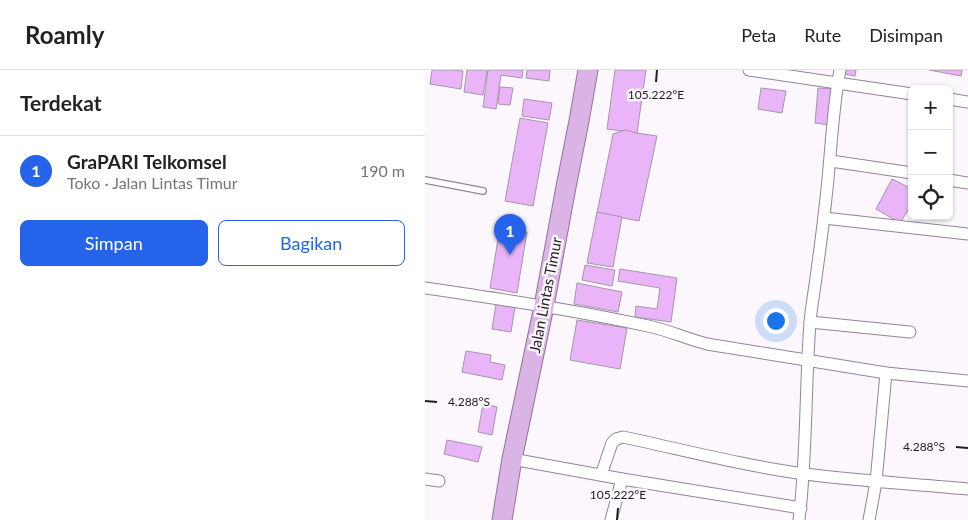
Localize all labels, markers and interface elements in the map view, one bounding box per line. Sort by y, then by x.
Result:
text: Roamly [25,20,104,49]
text: Peta [741,24,776,46]
text: Rute [804,24,841,46]
text: Disimpan [869,24,943,46]
map controls [908,85,953,220]
button: + [908,85,953,130]
text: 105.222°E [628,87,684,102]
text: Terdekat [20,90,102,115]
button: − [908,130,953,175]
text: GraPARI Telkomsel [67,150,227,173]
text: 1 [31,161,41,180]
text: 190 m [360,161,405,180]
text: Toko · Jalan Lintas Timur [67,173,238,192]
button: locate [908,175,953,220]
pin: 1 [494,214,526,255]
button: Simpan [20,220,208,266]
button: Bagikan [218,220,405,266]
street label: Jalan Lintas Timur [525,235,565,354]
your location [763,308,789,334]
text: 4.288°S [448,394,490,409]
text: 4.288°S [903,439,945,454]
text: 105.222°E [590,487,646,502]

